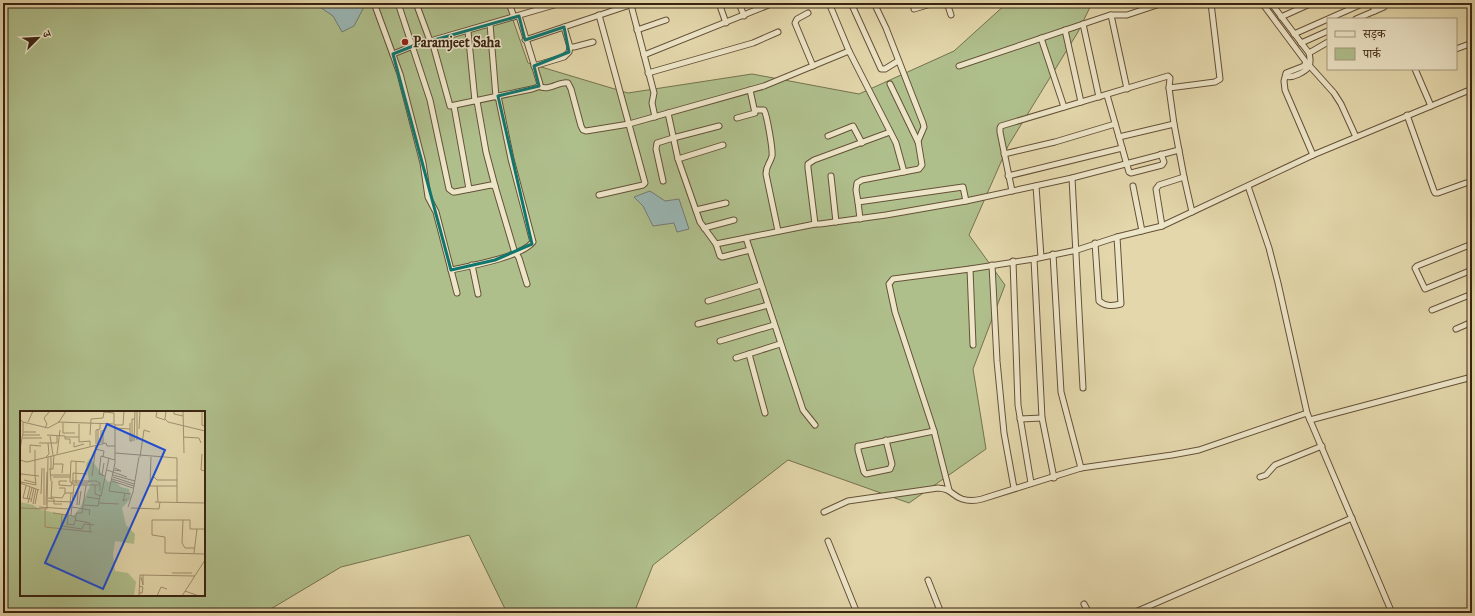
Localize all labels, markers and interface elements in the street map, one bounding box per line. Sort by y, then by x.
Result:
north arrow [18,18,58,58]
legend [1327,18,1457,70]
text: सड़क [1362,27,1387,41]
text: उ [39,28,54,41]
place label: Paramjeet Saha [413,34,501,52]
marker: Paramjeet Saha [400,37,410,47]
text: पार्क [1362,47,1382,61]
inset map [20,411,205,596]

